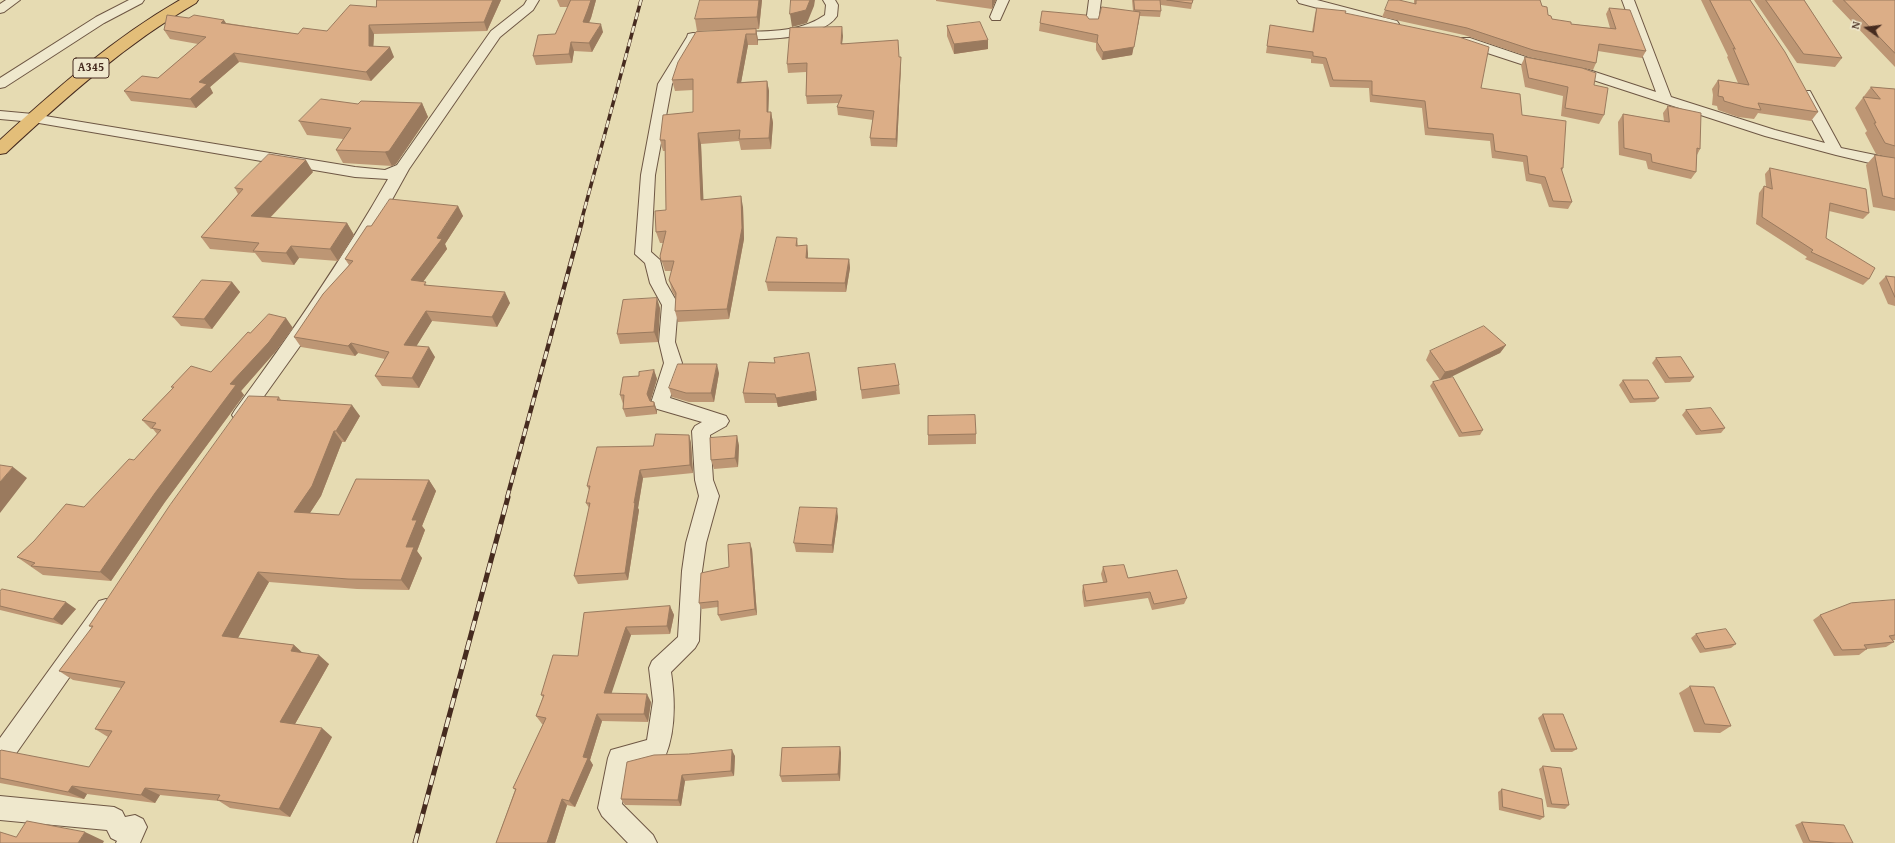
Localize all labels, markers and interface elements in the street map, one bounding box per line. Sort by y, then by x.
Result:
north arrow [1847,8,1887,48]
text: N [1847,20,1864,31]
road number: A345 [73,58,109,78]

